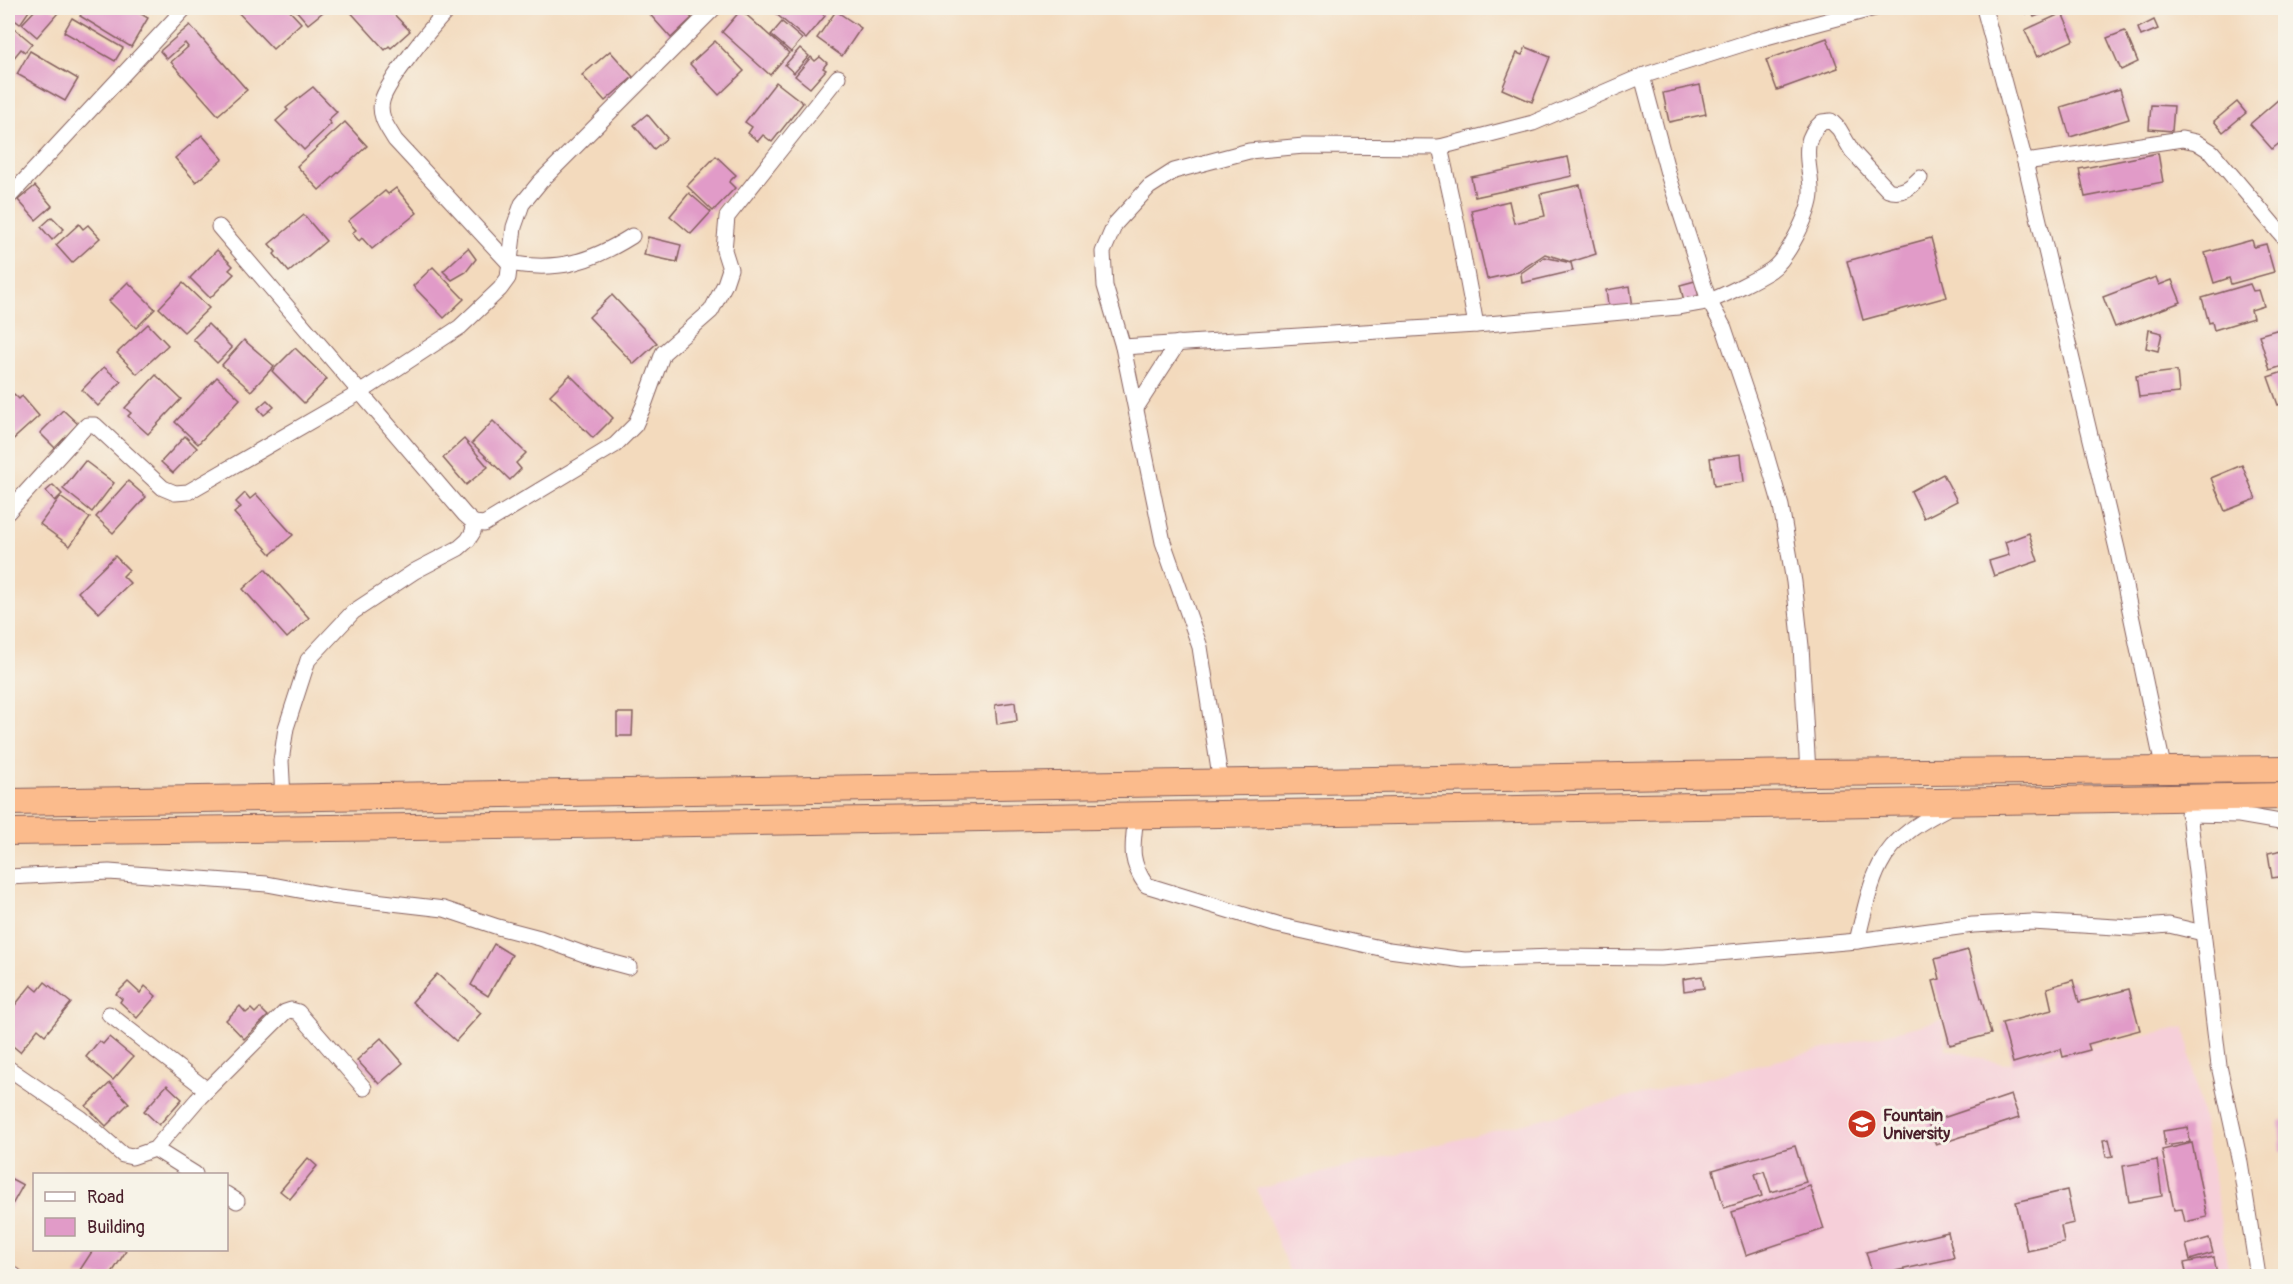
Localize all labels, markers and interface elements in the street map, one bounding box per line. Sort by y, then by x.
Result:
place label: Fountain University [1883,1106,1950,1144]
school or university icon: Fountain University [1846,1108,1878,1140]
legend [33,1173,228,1251]
text: Road [87,1186,124,1209]
text: Building [87,1216,145,1239]

